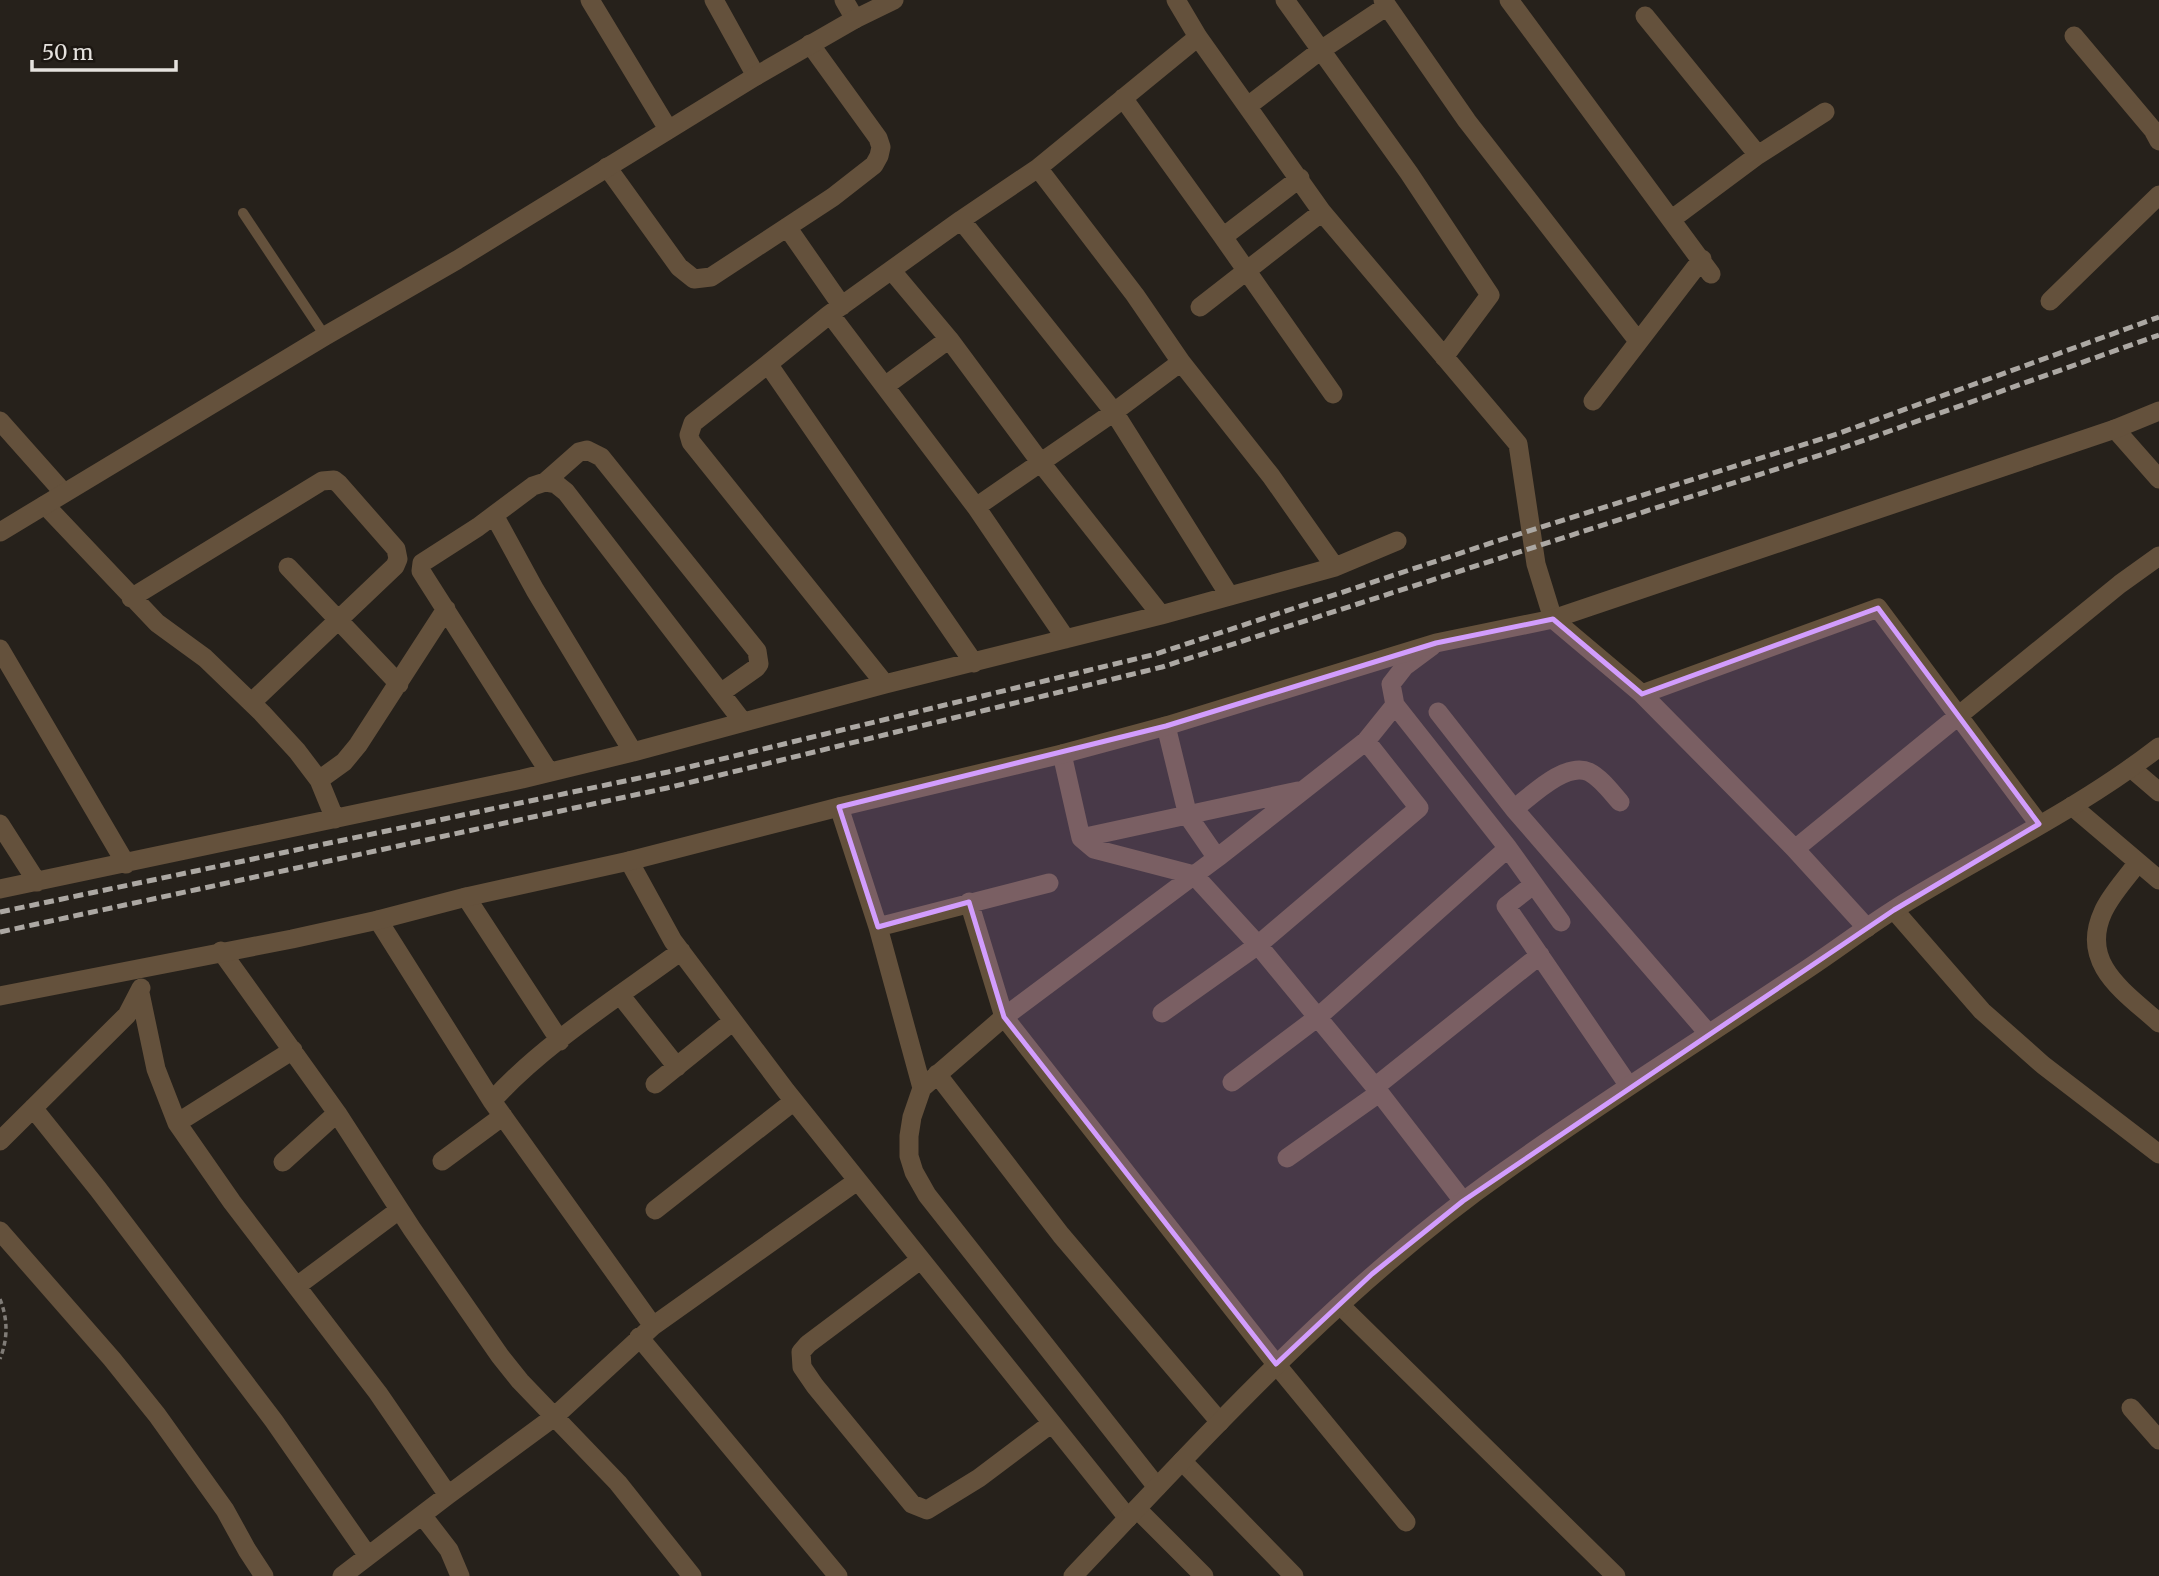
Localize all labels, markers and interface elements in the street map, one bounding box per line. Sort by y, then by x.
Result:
scale bar [32,28,175,72]
text: 50 m [42,39,93,66]

